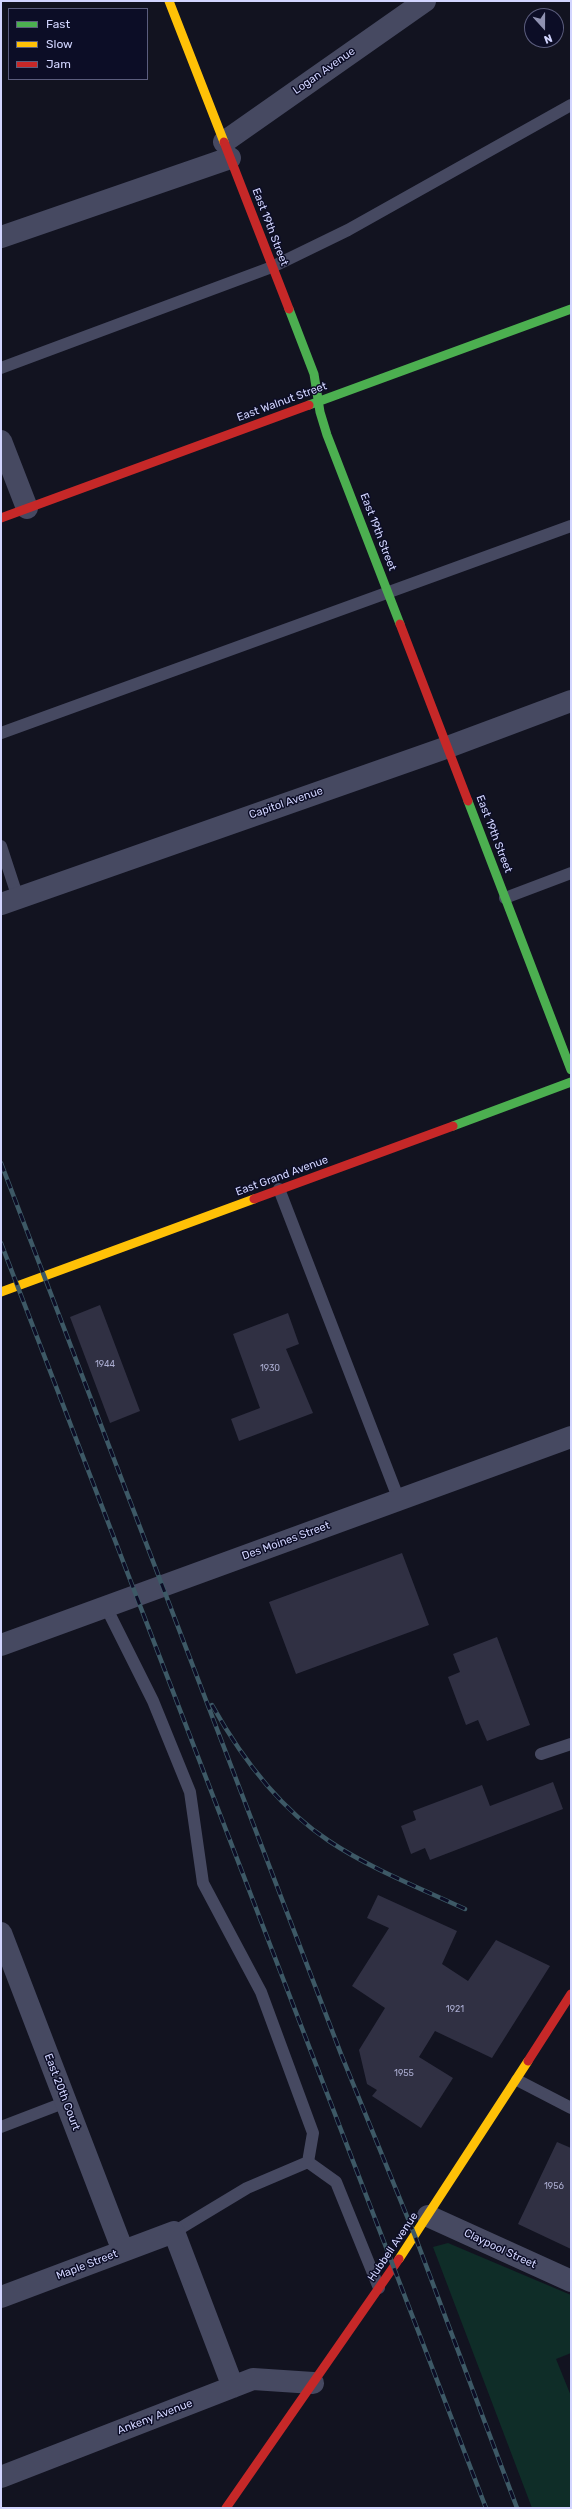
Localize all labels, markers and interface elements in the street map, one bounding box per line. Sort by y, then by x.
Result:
legend [8,8,148,80]
north arrow [524,8,564,48]
text: Fast [46,17,70,31]
text: N [542,31,554,46]
text: Slow [46,37,73,51]
street label: Logan Avenue [290,45,358,97]
text: Jam [46,57,71,71]
street label: East 19th Street [249,186,291,268]
street label: East Walnut Street [235,380,329,424]
street label: East 19th Street [357,491,399,573]
street label: Capitol Avenue [247,784,325,822]
street label: East 19th Street [473,793,515,875]
street label: East Grand Avenue [234,1153,330,1199]
house number: 1944 [95,1359,115,1369]
house number: 1930 [260,1363,280,1373]
street label: Des Moines Street [240,1519,332,1563]
house number: 1921 [446,2004,464,2014]
street label: East 20th Court [41,2052,83,2132]
house number: 1955 [394,2068,414,2078]
house number: 1956 [544,2181,564,2191]
street label: Hubbell Avenue [365,2210,421,2284]
street label: Claypool Street [462,2226,538,2272]
street label: Maple Street [54,2247,120,2283]
street label: Ankeny Avenue [116,2397,194,2437]

